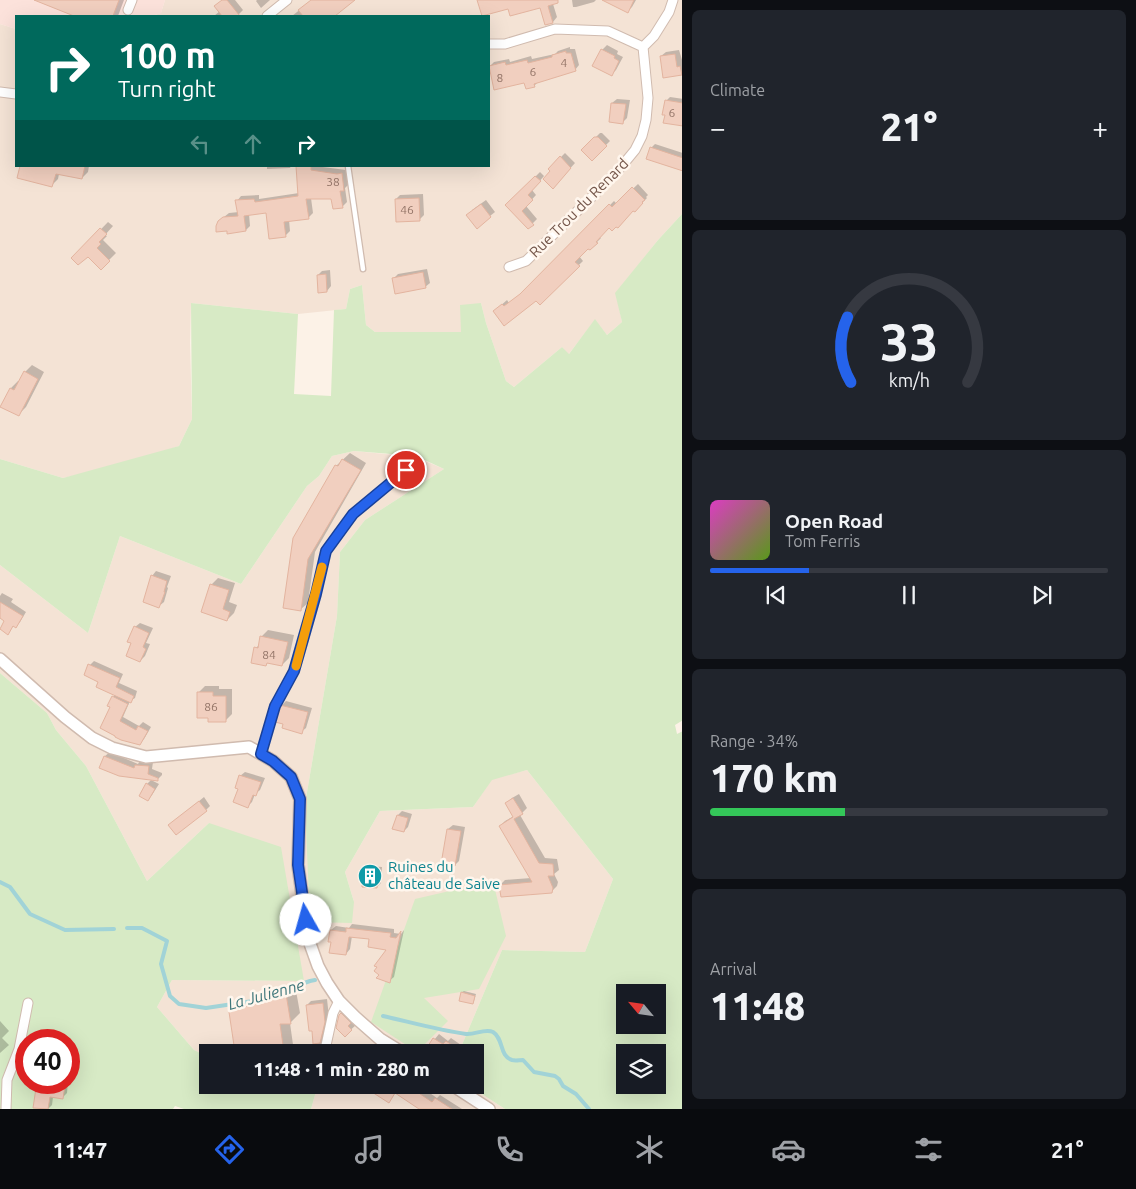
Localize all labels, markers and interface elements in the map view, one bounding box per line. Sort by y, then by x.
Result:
icon: right [35,35,100,100]
text: 100 m [118,35,216,75]
house number: 4 [561,56,568,69]
house number: 6 [530,65,537,78]
house number: 8 [497,71,504,84]
text: Turn right [118,76,216,101]
text: Climate [710,81,765,99]
house number: 6 [669,106,676,119]
text: 21° [881,106,937,148]
text: − [710,112,726,143]
text: + [1092,112,1108,143]
icon: left [186,130,214,158]
icon: ahead [239,130,267,158]
icon: right [292,130,320,158]
street label: Rue Trou du Renard [526,155,632,261]
house number: 38 [326,175,340,188]
house number: 46 [400,203,414,216]
text: 33 [880,313,938,371]
text: km/h [888,370,930,390]
pin [385,449,427,491]
icon: arrive [392,456,420,484]
text: Open Road [785,510,883,532]
text: Tom Ferris [785,532,860,550]
icon: previous [762,581,790,609]
icon: pause [895,581,923,609]
icon: next [1028,581,1056,609]
house number: 84 [262,648,276,661]
house number: 86 [204,700,218,713]
text: Range · 34% [710,732,798,750]
text: 170 km [710,757,838,799]
place label: Ruines du château de Saive [388,858,500,892]
building icon: Ruines du château de Saive [357,863,383,889]
position arrow [279,893,331,945]
text: Arrival [710,960,757,978]
water label: La Julienne [226,975,306,1013]
north arrow [616,984,666,1034]
map controls [616,984,666,1094]
text: 11:48 [710,985,805,1027]
speed limit sign: 40 [15,1029,80,1094]
button: layers [616,1044,666,1094]
text: 11:48 · 1 min · 280 m [253,1058,430,1080]
icon: directions [212,1132,247,1167]
icon: music [352,1132,387,1167]
icon: phone [492,1132,527,1167]
icon: climate [632,1132,667,1167]
icon: car [771,1132,806,1167]
icon: filters [911,1132,946,1167]
text: 11:47 [52,1137,107,1162]
text: 21° [1051,1137,1084,1162]

